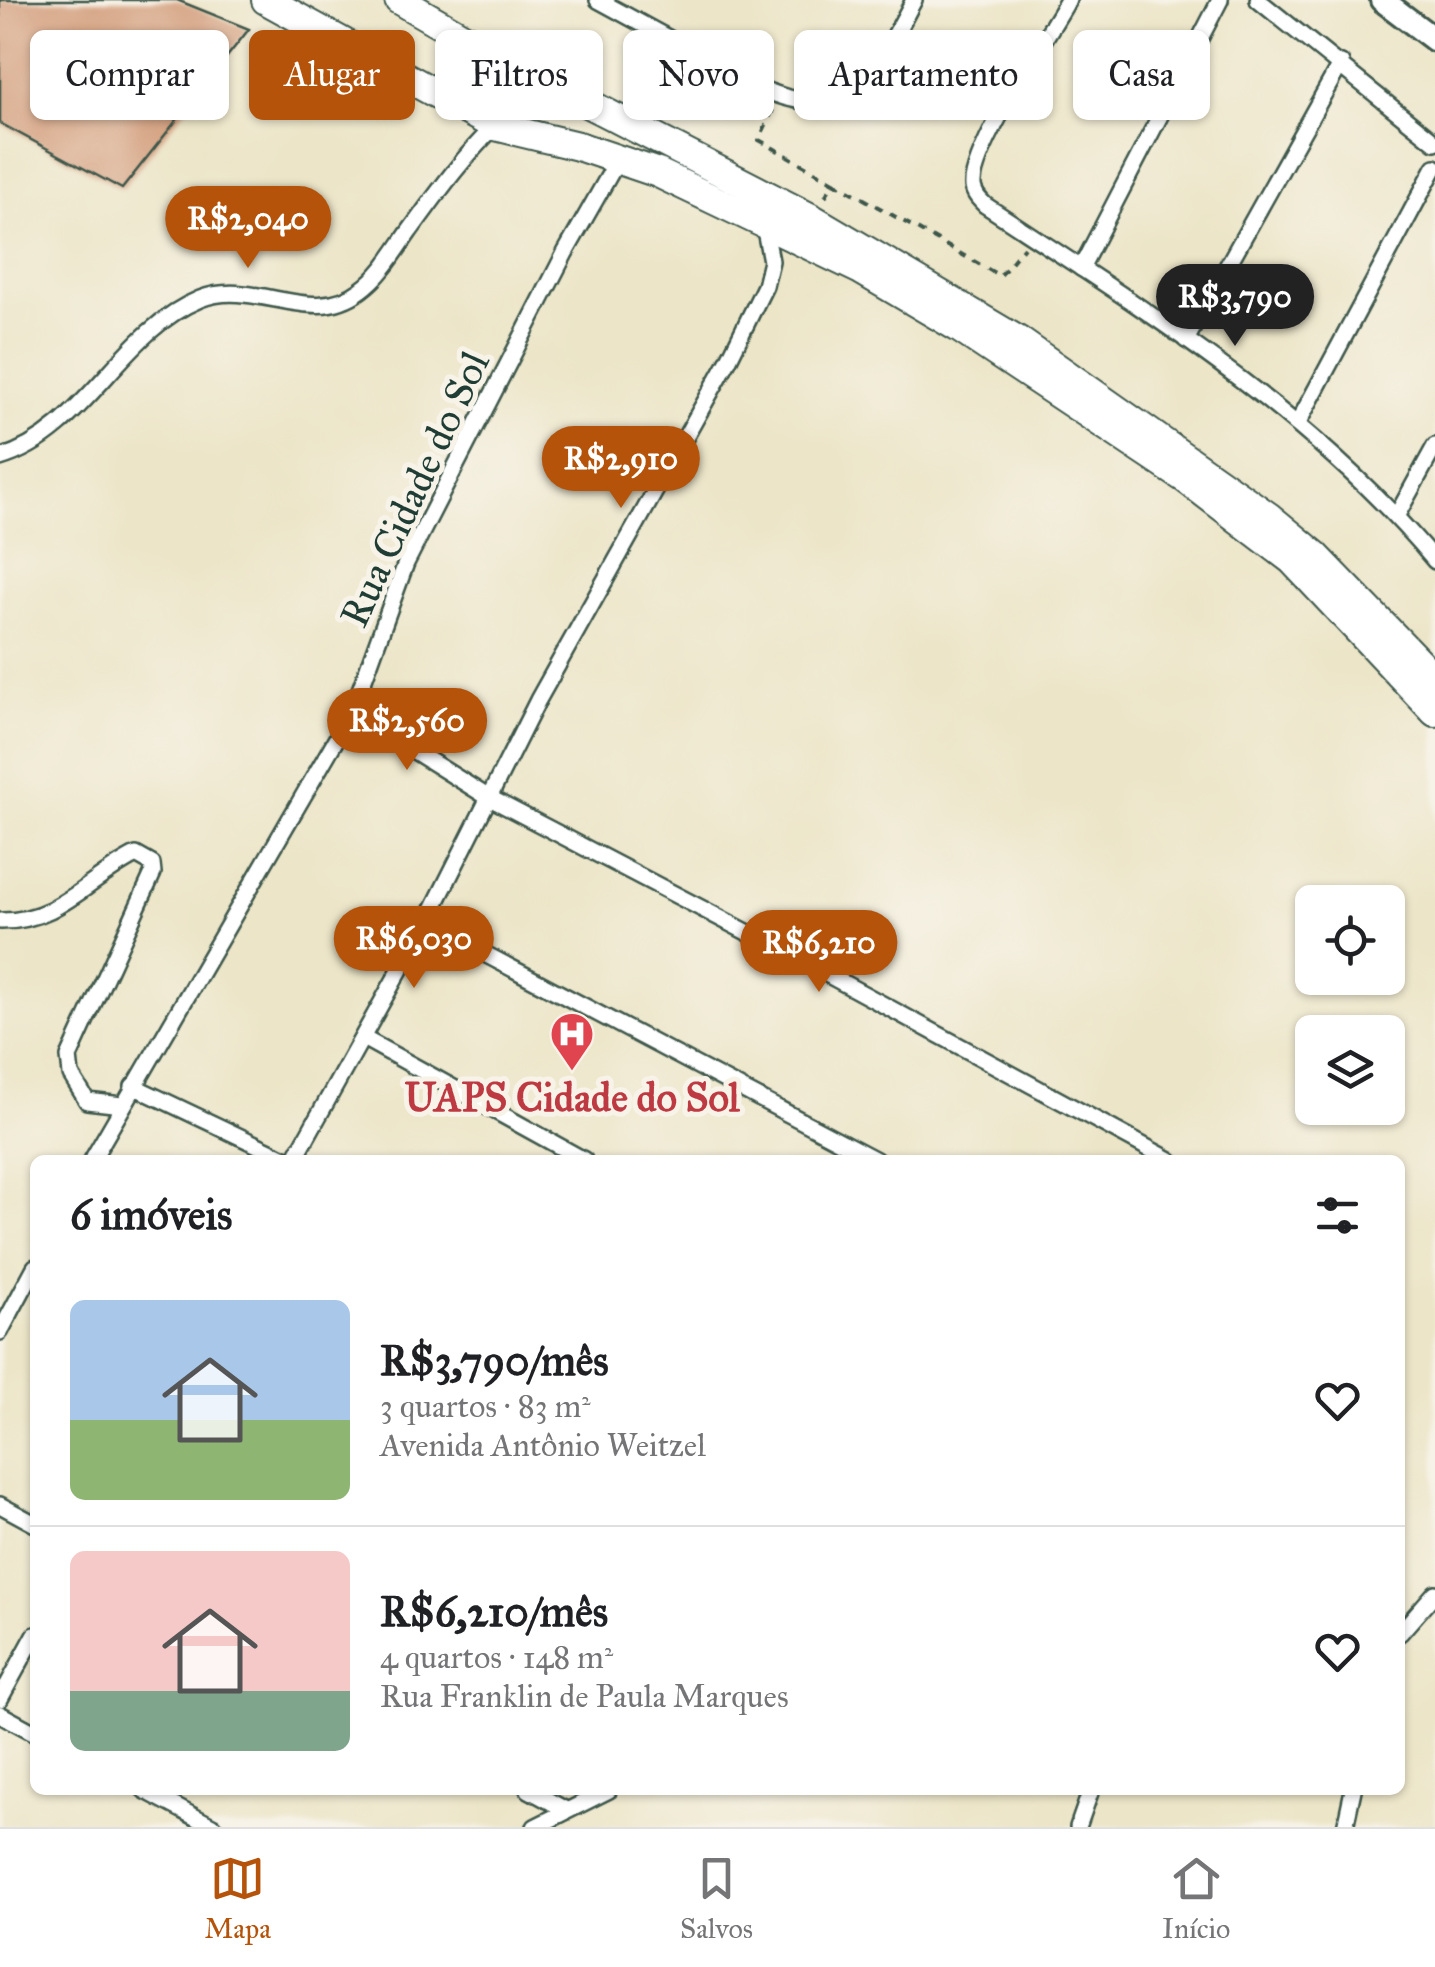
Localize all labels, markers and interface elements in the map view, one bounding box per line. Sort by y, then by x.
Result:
chip: Comprar [30,30,229,120]
chip: Alugar [249,30,415,120]
chip: Filtros [435,30,603,120]
chip: Novo [623,30,774,120]
chip: Apartamento [794,30,1053,120]
chip: Casa [1073,30,1210,120]
pin: R$2,040 [156,186,340,271]
text: R$2,040 [187,199,309,238]
pin: R$3,790 [1143,264,1327,349]
text: R$3,790 [1178,277,1292,316]
street label: Rua Cidade do Sol [329,344,500,635]
pin: R$2,910 [529,426,713,511]
text: R$2,910 [564,439,678,478]
pin: R$2,560 [315,688,499,773]
text: R$2,560 [349,701,465,740]
map controls [1295,885,1405,1125]
button: locate [1295,885,1405,995]
pin: R$6,030 [322,906,506,991]
pin: R$6,210 [727,910,911,995]
text: R$6,030 [356,919,472,958]
text: R$6,210 [762,923,876,962]
hospital icon: UAPS Cidade do Sol [549,1011,595,1072]
button: layers [1295,1015,1405,1125]
place label: UAPS Cidade do Sol [404,1073,741,1122]
icon: filters [1310,1188,1365,1243]
text: 6 imóveis [70,1189,232,1241]
text: R$3,790/mês [380,1335,609,1387]
icon: home [150,1340,270,1460]
icon: heart [1310,1373,1365,1428]
text: 3 quartos · 83 m² [380,1387,591,1426]
text: Avenida Antônio Weitzel [380,1426,706,1465]
text: R$6,210/mês [380,1586,608,1638]
icon: home [150,1591,270,1711]
icon: heart [1310,1624,1365,1679]
text: 4 quartos · 148 m² [380,1638,613,1677]
text: Rua Franklin de Paula Marques [380,1677,789,1716]
tab: Mapa [205,1851,271,1946]
tab: Salvos [680,1851,753,1946]
tab: Início [1162,1851,1230,1946]

